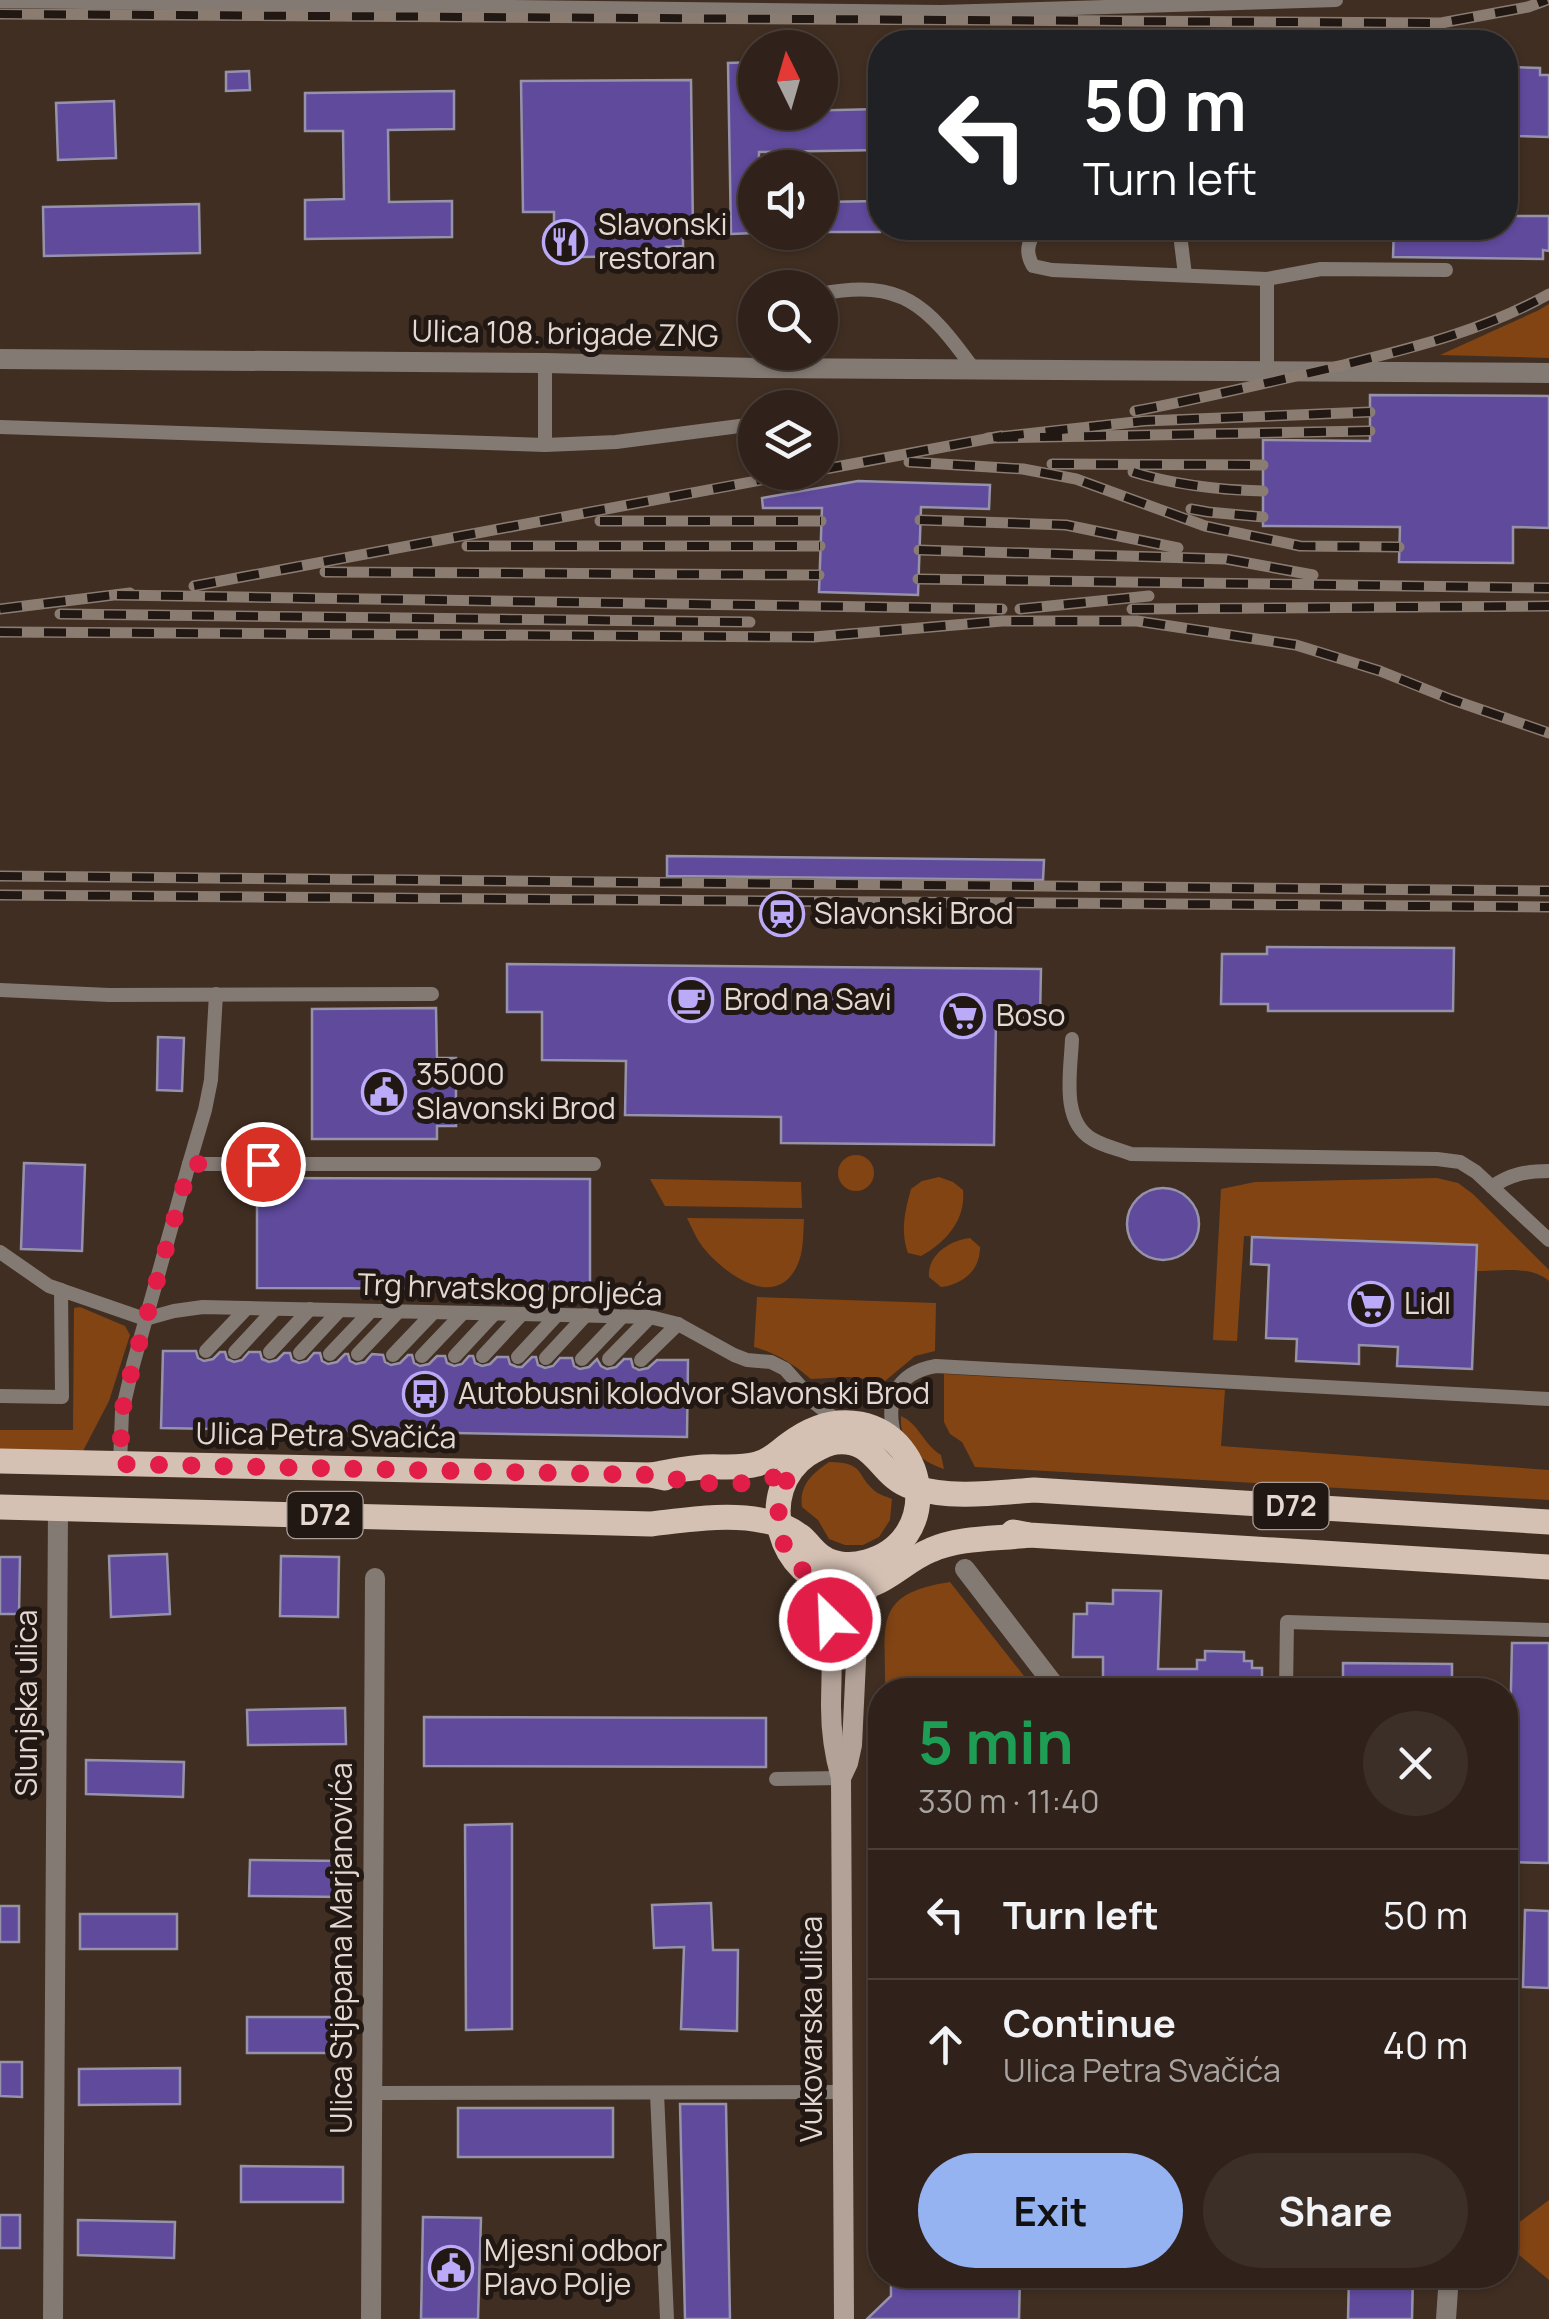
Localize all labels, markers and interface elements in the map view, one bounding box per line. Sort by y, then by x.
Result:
north arrow [738,30,838,130]
map controls [738,30,838,490]
text: 50 m [1083,56,1247,152]
icon: left [918,70,1048,200]
text: Turn left [1083,147,1257,209]
button: sound [738,150,838,250]
place label: Slavonski restoran [598,203,727,278]
restaurant icon: Slavonski restoran [542,219,588,265]
button: search [738,270,838,370]
street label: Ulica 108. brigade ZNG [411,309,719,356]
button: layers [738,390,838,490]
station icon: Slavonski Brod [759,891,805,937]
place label: Slavonski Brod [814,892,1014,933]
cafe icon: Brod na Savi [668,977,714,1023]
place label: Brod na Savi [724,978,892,1019]
supermarket icon: Boso [940,993,986,1039]
place label: Boso [996,994,1065,1035]
place label: 35000 Slavonski Brod [416,1053,616,1128]
public building icon: 35000 Slavonski Brod [361,1069,407,1115]
pin [221,1122,306,1207]
icon: arrive [236,1137,291,1192]
street label: Trg hrvatskog proljeća [357,1263,663,1314]
supermarket icon: Lidl [1348,1281,1394,1327]
place label: Lidl [1404,1282,1451,1323]
bus stop icon: Autobusni kolodvor Slavonski Brod [402,1371,448,1417]
place label: Autobusni kolodvor Slavonski Brod [458,1372,930,1413]
street label: Ulica Petra Svačića [195,1412,457,1457]
road number: D72 [1254,1483,1328,1529]
road number: D72 [288,1492,362,1538]
position arrow [778,1568,882,1672]
street label: Slunjska ulica [5,1610,46,1796]
text: 5 min [918,1700,1073,1782]
button: close [1363,1711,1468,1816]
street label: Ulica Stjepana Marjanovića [320,1762,361,2134]
text: 330 m · 11:40 [918,1779,1099,1823]
icon: left [918,1887,973,1942]
text: Turn left [1003,1888,1159,1940]
text: 50 m [1383,1888,1468,1940]
street label: Vukovarska ulica [790,1916,831,2142]
text: Continue [1003,1996,1176,2048]
icon: ahead [918,2017,973,2072]
text: 40 m [1383,2018,1468,2070]
text: Ulica Petra Svačića [1003,2048,1281,2092]
button: Exit [918,2153,1183,2268]
button: Share [1203,2153,1468,2268]
place label: Mjesni odbor Plavo Polje [484,2229,663,2304]
public building icon: Mjesni odbor Plavo Polje [428,2245,474,2291]

